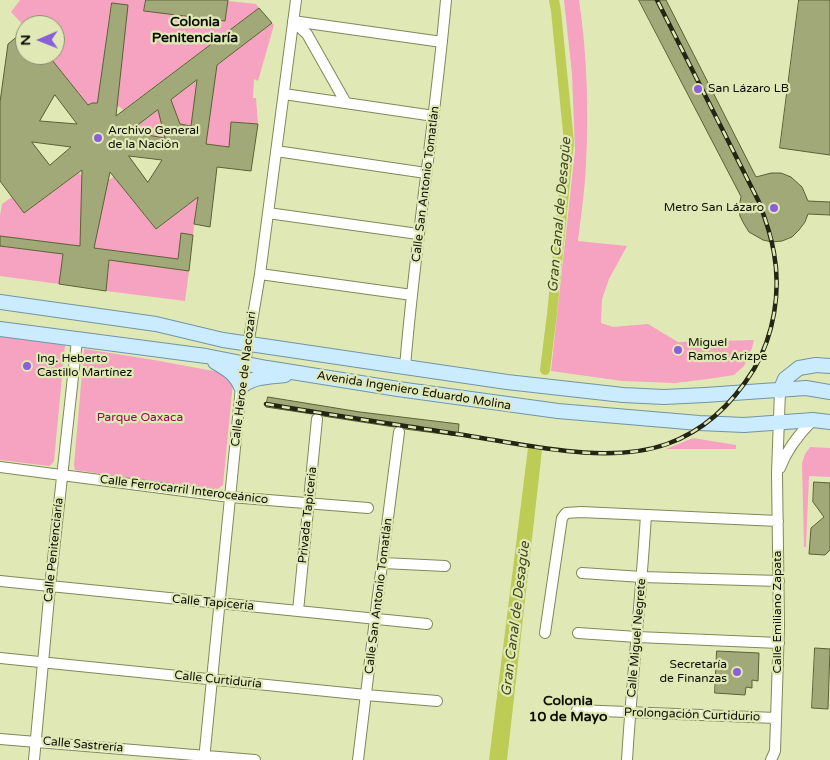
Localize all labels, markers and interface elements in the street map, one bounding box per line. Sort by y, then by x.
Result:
district label: Colonia Penitenciaría [152,14,238,46]
north arrow [15,15,65,65]
text: N [17,34,34,46]
place label: San Lázaro LB [708,82,789,96]
marker: San Lázaro LB [692,83,704,95]
street label: Calle San Antonio Tomatlán [409,105,443,263]
place label: Archivo General de la Nación [108,124,199,152]
marker: Archivo General de la Nación [92,132,104,144]
water label: Gran Canal de Desagüe [545,137,575,293]
place label: Metro San Lázaro [664,201,764,215]
marker: Metro San Lázaro [768,202,780,214]
street label: Calle Héroe de Nacozari [229,311,259,447]
place label: Miguel Ramos Arizpe [688,336,767,364]
marker: Miguel Ramos Arizpe [672,344,684,356]
place label: Ing. Heberto Castillo Martínez [37,352,132,380]
marker: Ing. Heberto Castillo Martínez [21,360,33,372]
street label: Avenida Ingeniero Eduardo Molina [316,369,512,413]
park label: Parque Oaxaca [97,411,183,425]
street label: Privada Tapiceria [296,466,320,564]
street label: Calle Ferrocarril Interoceánico [99,473,269,507]
street label: Calle Penitenciaría [41,497,67,603]
street label: Calle San Antonio Tomatlán [362,517,396,675]
water label: Gran Canal de Desagüe [498,541,534,697]
street label: Calle Emiliano Zapata [771,551,785,673]
street label: Calle Miguel Negrete [625,578,649,698]
street label: Calle Tapicería [171,592,255,614]
place label: Secretaría de Finanzas [660,658,727,686]
marker: Secretaría de Finanzas [731,666,743,678]
street label: Calle Curtiduría [174,668,262,692]
district label: Colonia 10 de Mayo [529,693,607,726]
street label: Prolongación Curtidurio [624,705,760,725]
street label: Calle Sastrería [42,734,124,756]

